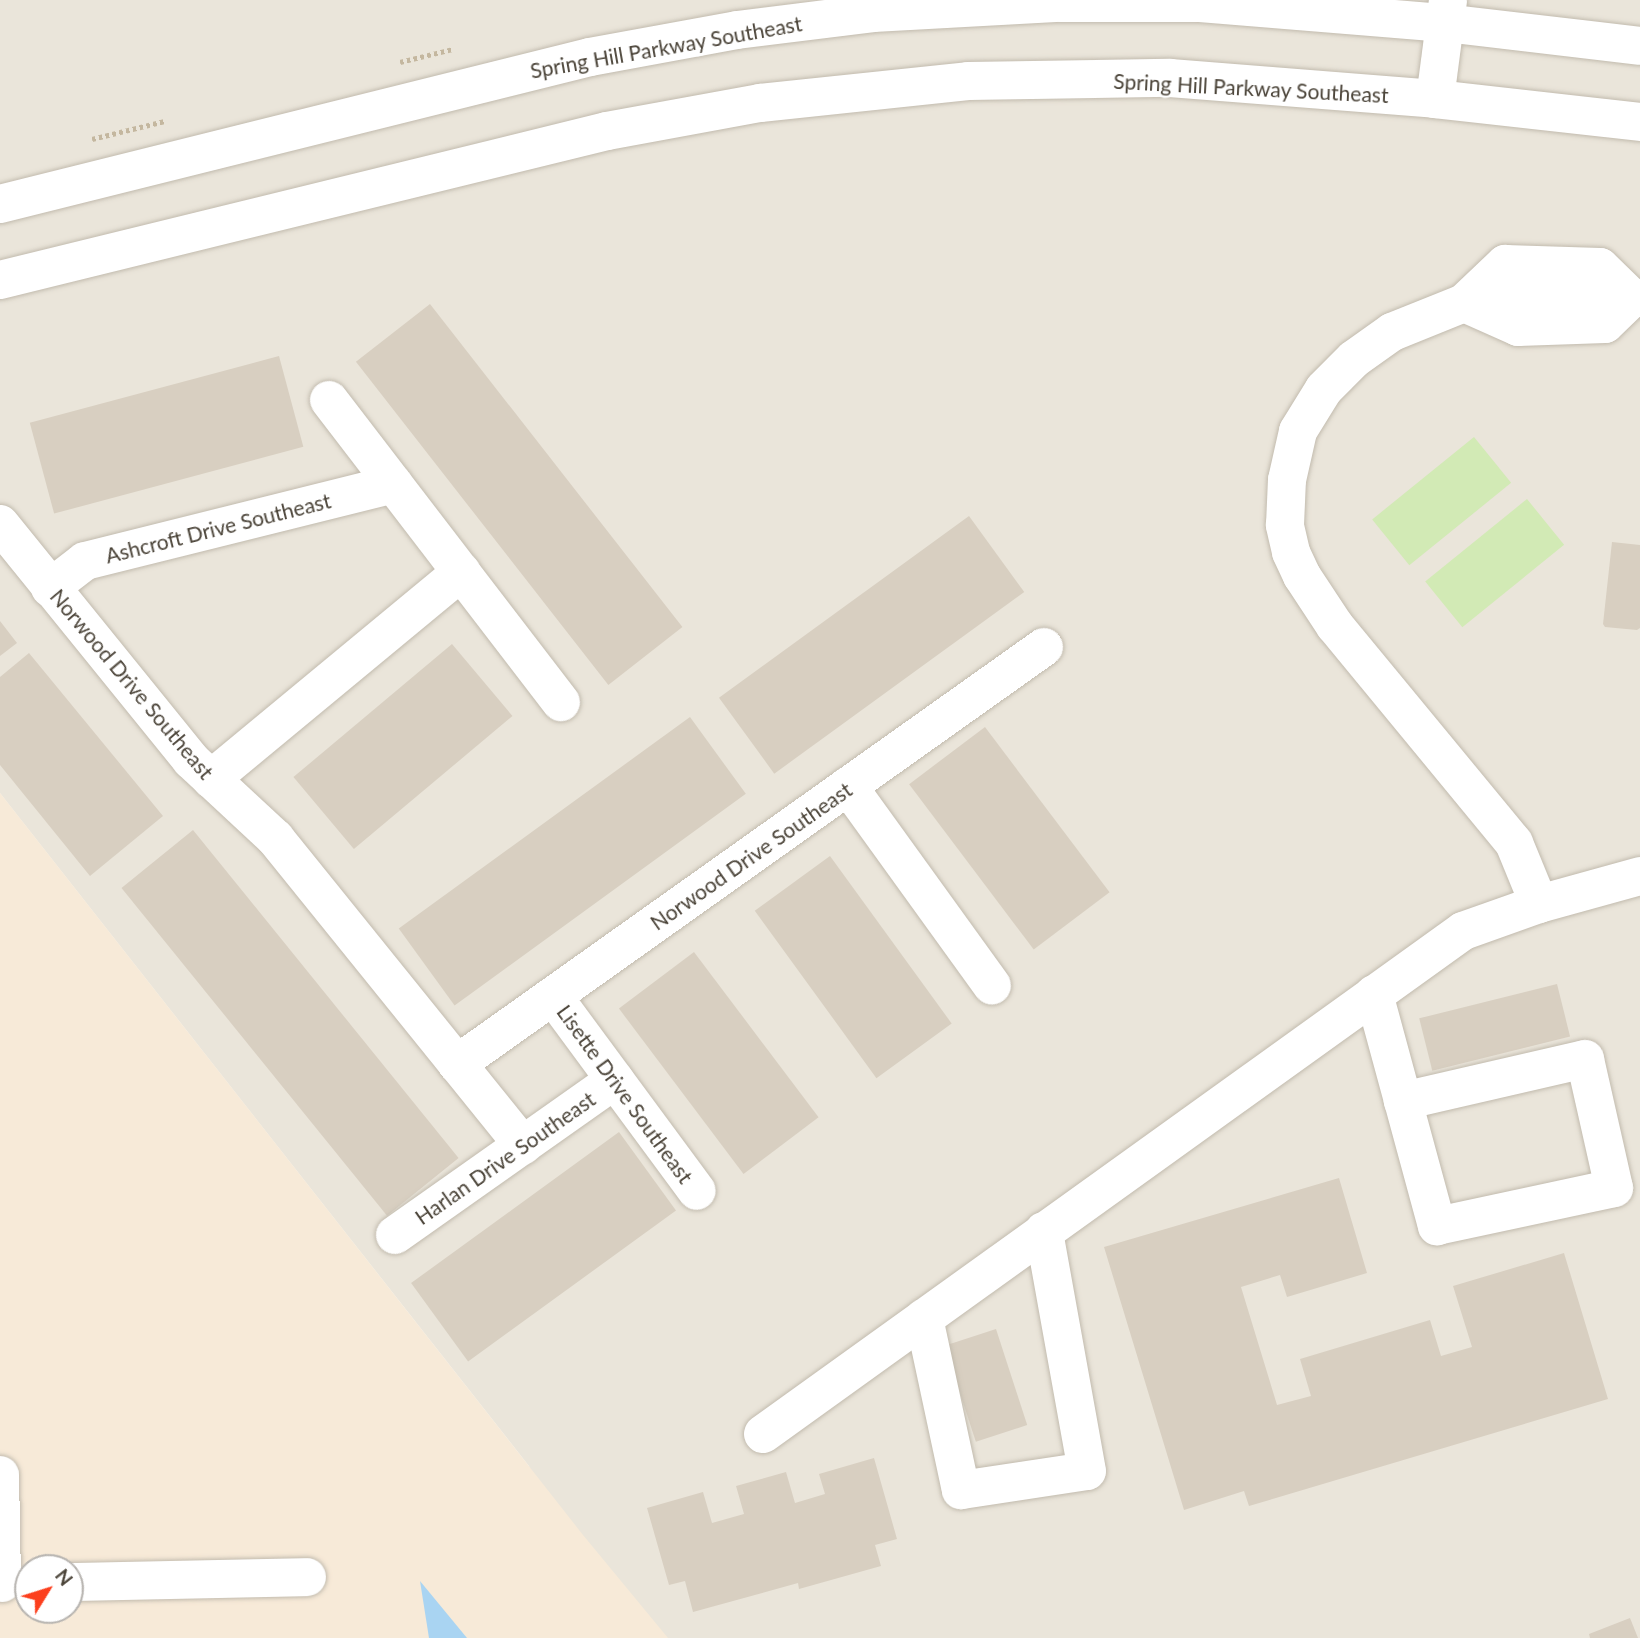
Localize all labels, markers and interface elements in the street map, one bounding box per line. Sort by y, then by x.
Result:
street label: Spring Hill Parkway Southeast [528,11,804,83]
street label: Spring Hill Parkway Southeast [1113,68,1389,108]
street label: Ashcroft Drive Southeast [103,488,333,568]
street label: Norwood Drive Southeast [45,584,219,784]
street label: Norwood Drive Southeast [645,777,857,935]
street label: Lisette Drive Southeast [552,1000,698,1188]
street label: Harlan Drive Southeast [410,1086,600,1230]
north arrow [14,1554,84,1624]
text: N [51,1564,78,1590]

